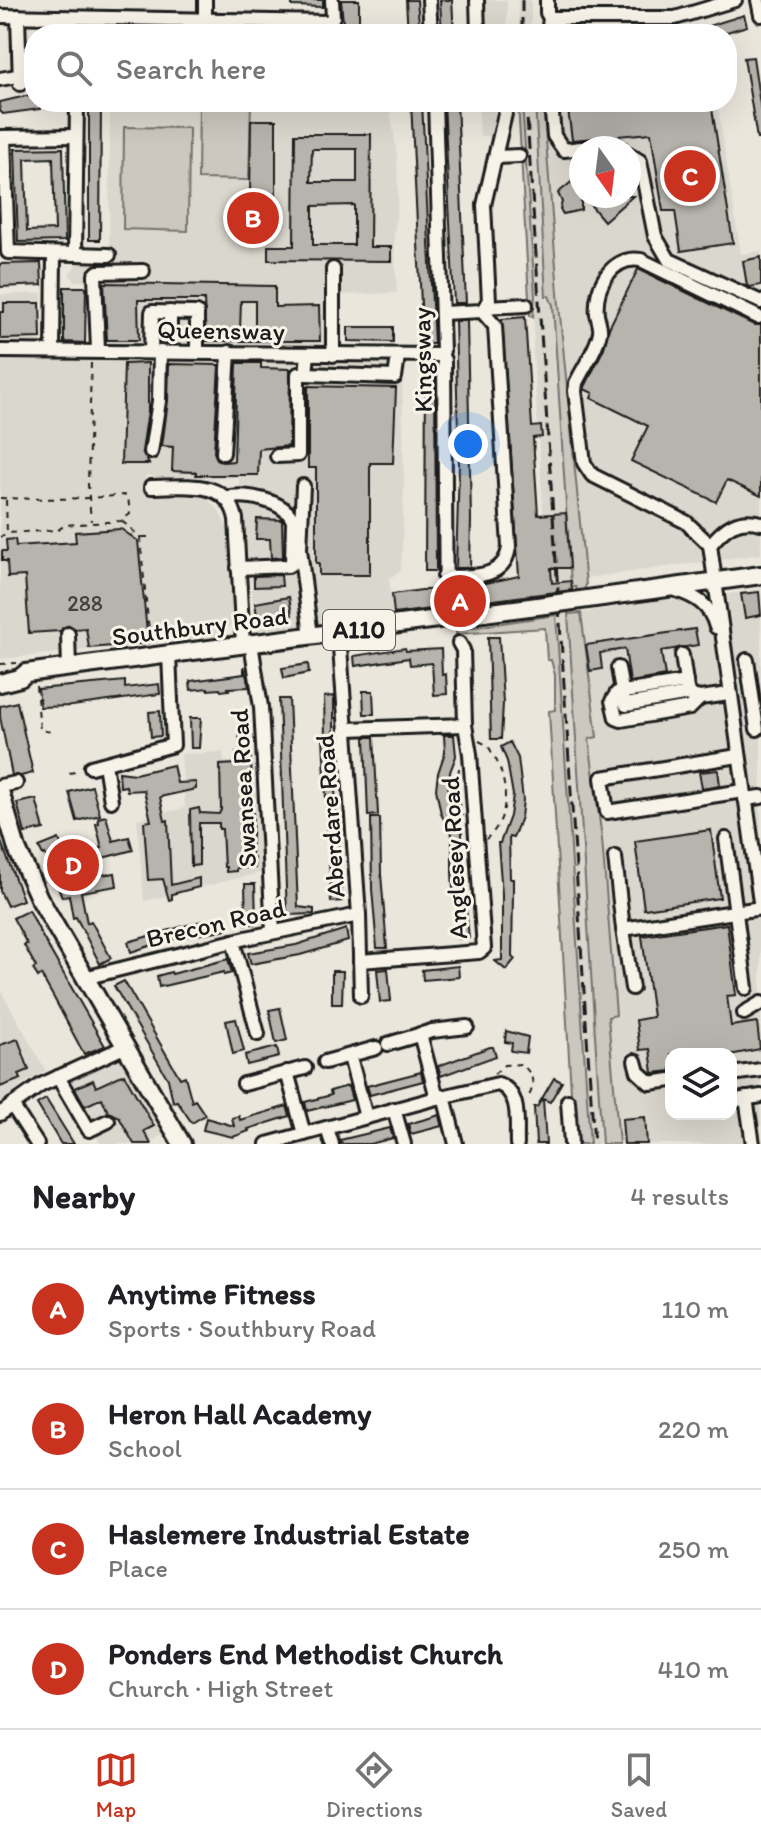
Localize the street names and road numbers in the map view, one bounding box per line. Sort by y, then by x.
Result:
street label: Kingsway [405,307,439,413]
street label: Queensway [157,313,285,347]
street label: Southbury Road [110,599,290,653]
road number: A110 [323,610,395,650]
street label: Swansea Road [223,707,263,868]
street label: Aberdare Road [308,733,352,899]
street label: Anglesey Road [434,776,474,940]
street label: Brecon Road [143,891,289,955]

